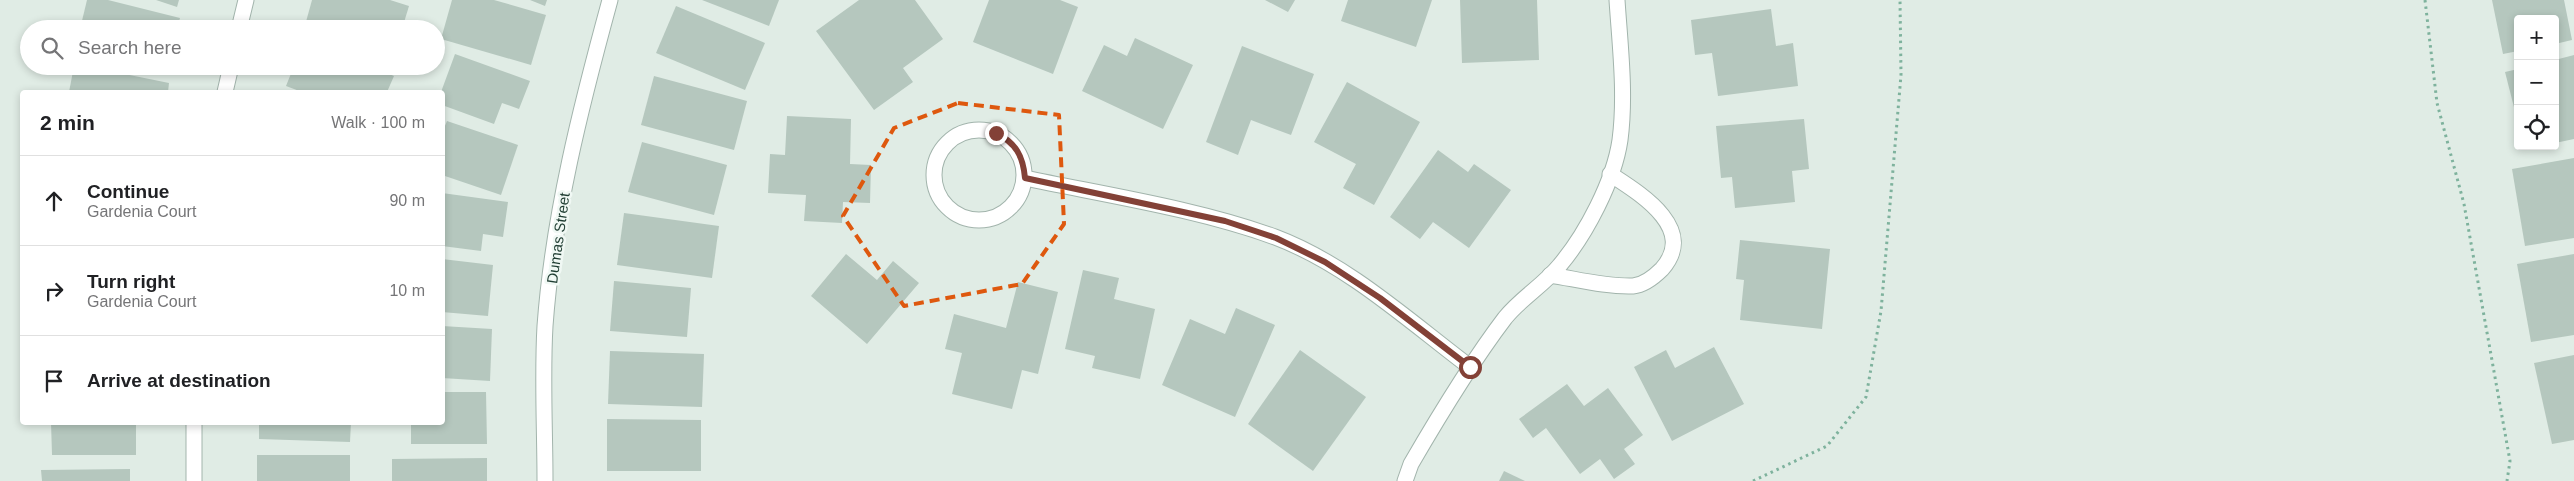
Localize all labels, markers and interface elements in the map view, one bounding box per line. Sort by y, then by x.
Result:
map controls [2514,15,2559,150]
button: + [2514,15,2559,60]
search box [20,20,445,75]
icon: search [38,34,66,62]
text: Search here [78,37,182,58]
button: − [2514,60,2559,105]
button: locate [2514,105,2559,150]
text: 2 min [40,111,95,134]
text: Walk · 100 m [331,114,425,131]
route end [985,122,1008,145]
text: Continue [87,181,169,202]
icon: ahead [40,187,68,215]
street label: Dumas Street [543,191,573,285]
text: 90 m [389,192,425,209]
text: Gardenia Court [87,203,196,220]
text: Turn right [87,271,175,292]
icon: right [40,277,68,305]
text: 10 m [389,282,425,299]
text: Gardenia Court [87,293,196,310]
route start [1459,356,1482,379]
icon: arrive [40,367,68,395]
text: Arrive at destination [87,370,271,391]

